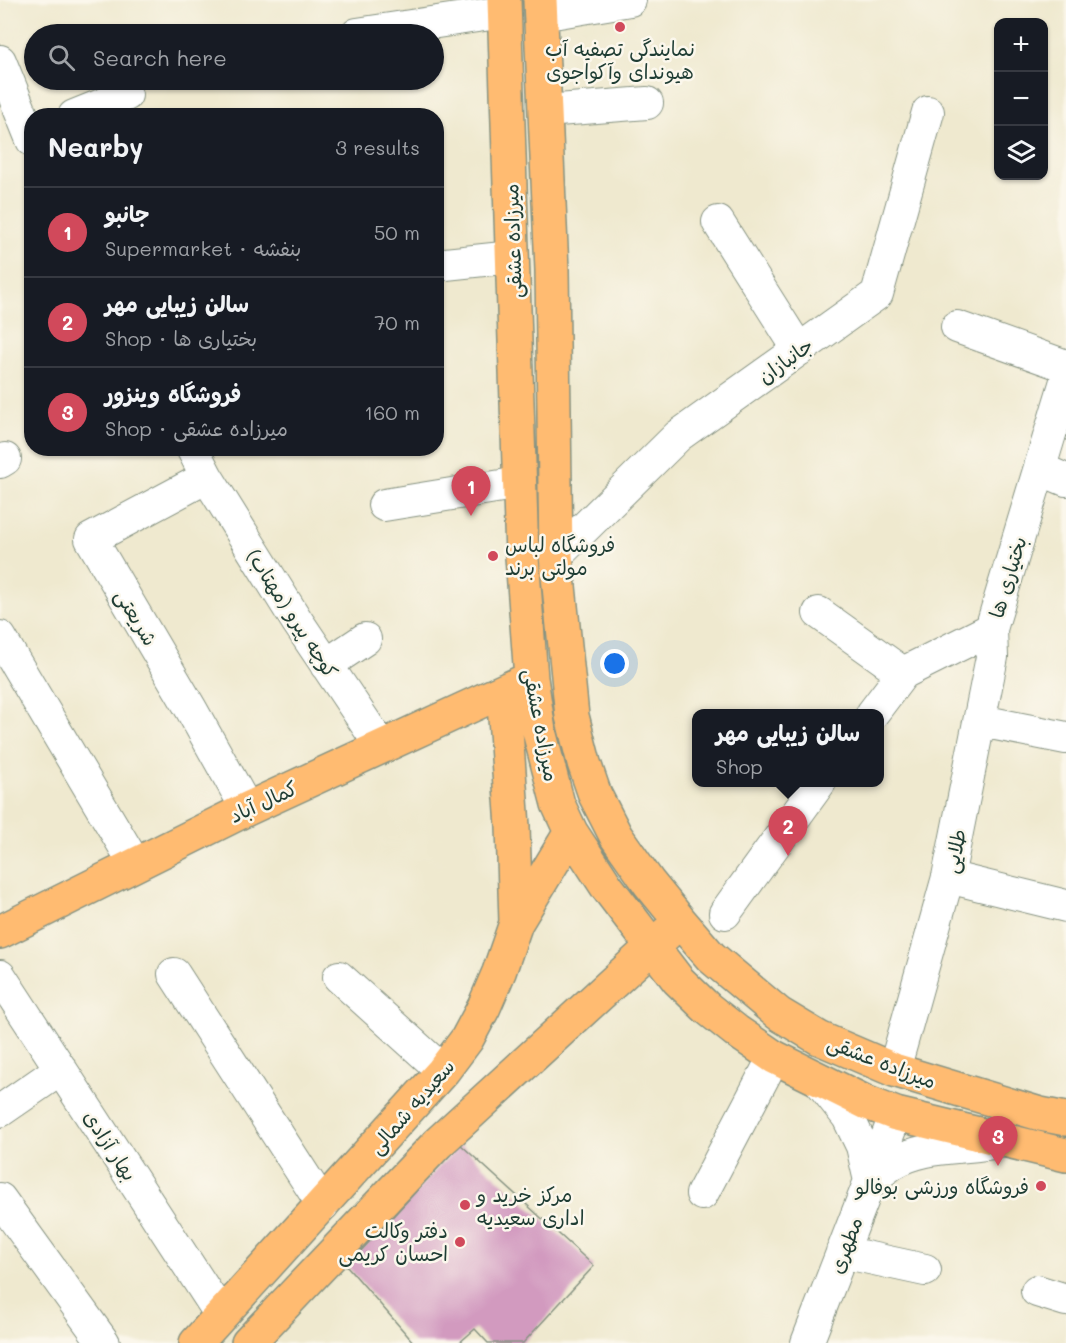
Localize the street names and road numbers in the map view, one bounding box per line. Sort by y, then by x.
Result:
street label: میرزاده عشقی [497,183,528,299]
street label: جانبازان [752,331,818,389]
street label: بختیاری ها [982,533,1032,621]
street label: کوچه پیرو (مهتاب) [241,543,344,683]
street label: شریعتی [109,584,164,651]
street label: میرزاده عشقی [517,666,566,784]
street label: کمال آباد [225,774,301,828]
street label: طلایی [937,826,972,876]
street label: میرزاده عشقی [824,1028,940,1095]
street label: سعیدیه شمالی [362,1053,460,1160]
street label: بهار آزادی [79,1105,143,1185]
street label: مطهری [822,1213,868,1277]

